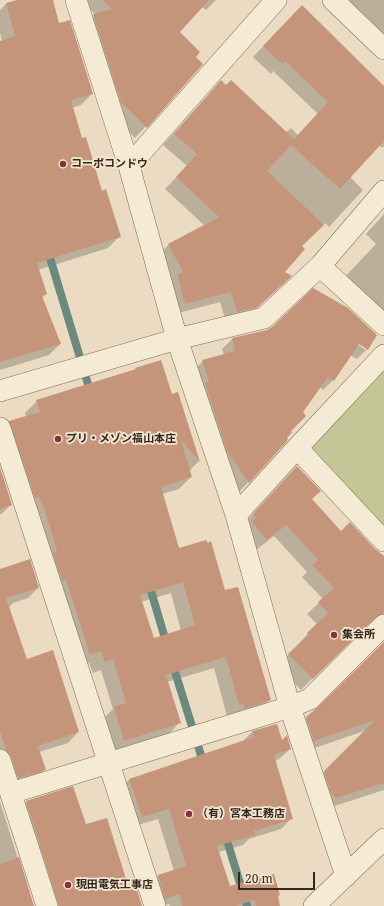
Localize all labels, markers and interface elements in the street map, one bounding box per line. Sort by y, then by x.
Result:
place label: コーポコンドウ [71,157,148,171]
marker: コーポコンドウ [58,159,68,169]
place label: プリ・メゾン福山本庄 [66,432,176,446]
marker: プリ・メゾン福山本庄 [53,434,63,444]
place label: 集会所 [342,628,375,642]
marker: 集会所 [329,630,339,640]
place label: （有）宮本工務店 [197,807,285,821]
marker: （有）宮本工務店 [184,809,194,819]
scale bar [240,864,317,890]
text: 20 m [245,870,273,887]
place label: 現田電気工事店 [76,878,153,892]
marker: 現田電気工事店 [63,880,73,890]

